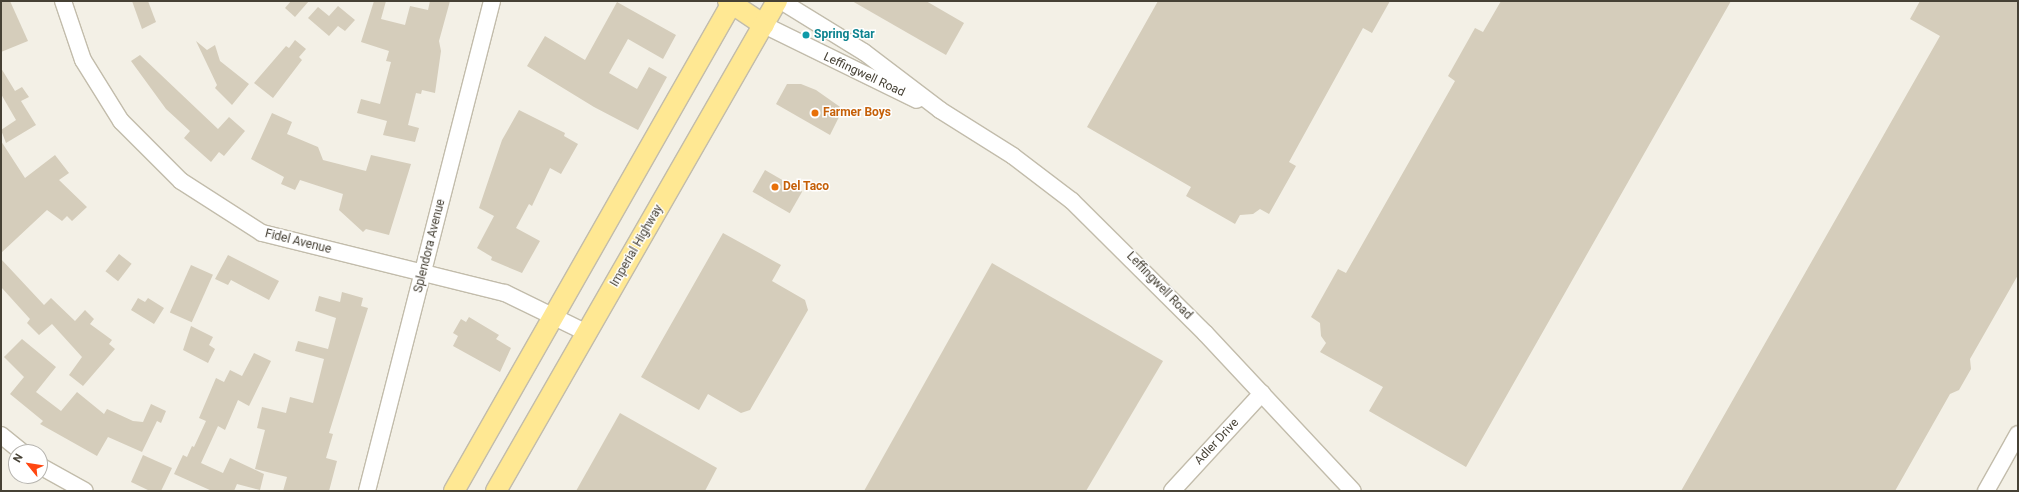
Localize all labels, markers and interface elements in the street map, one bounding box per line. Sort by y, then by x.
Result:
place label: Spring Star [814,28,875,42]
marker: Spring Star [801,30,811,40]
street label: Leffingwell Road [821,50,907,100]
place label: Farmer Boys [823,106,891,120]
marker: Farmer Boys [810,108,820,118]
place label: Del Taco [783,180,829,194]
marker: Del Taco [770,182,780,192]
street label: Splendora Avenue [411,198,449,294]
street label: Imperial Highway [608,202,666,290]
street label: Fidel Avenue [263,227,333,257]
street label: Leffingwell Road [1123,249,1195,323]
street label: Adler Drive [1192,416,1242,468]
north arrow [8,444,48,484]
text: N [10,452,26,465]

